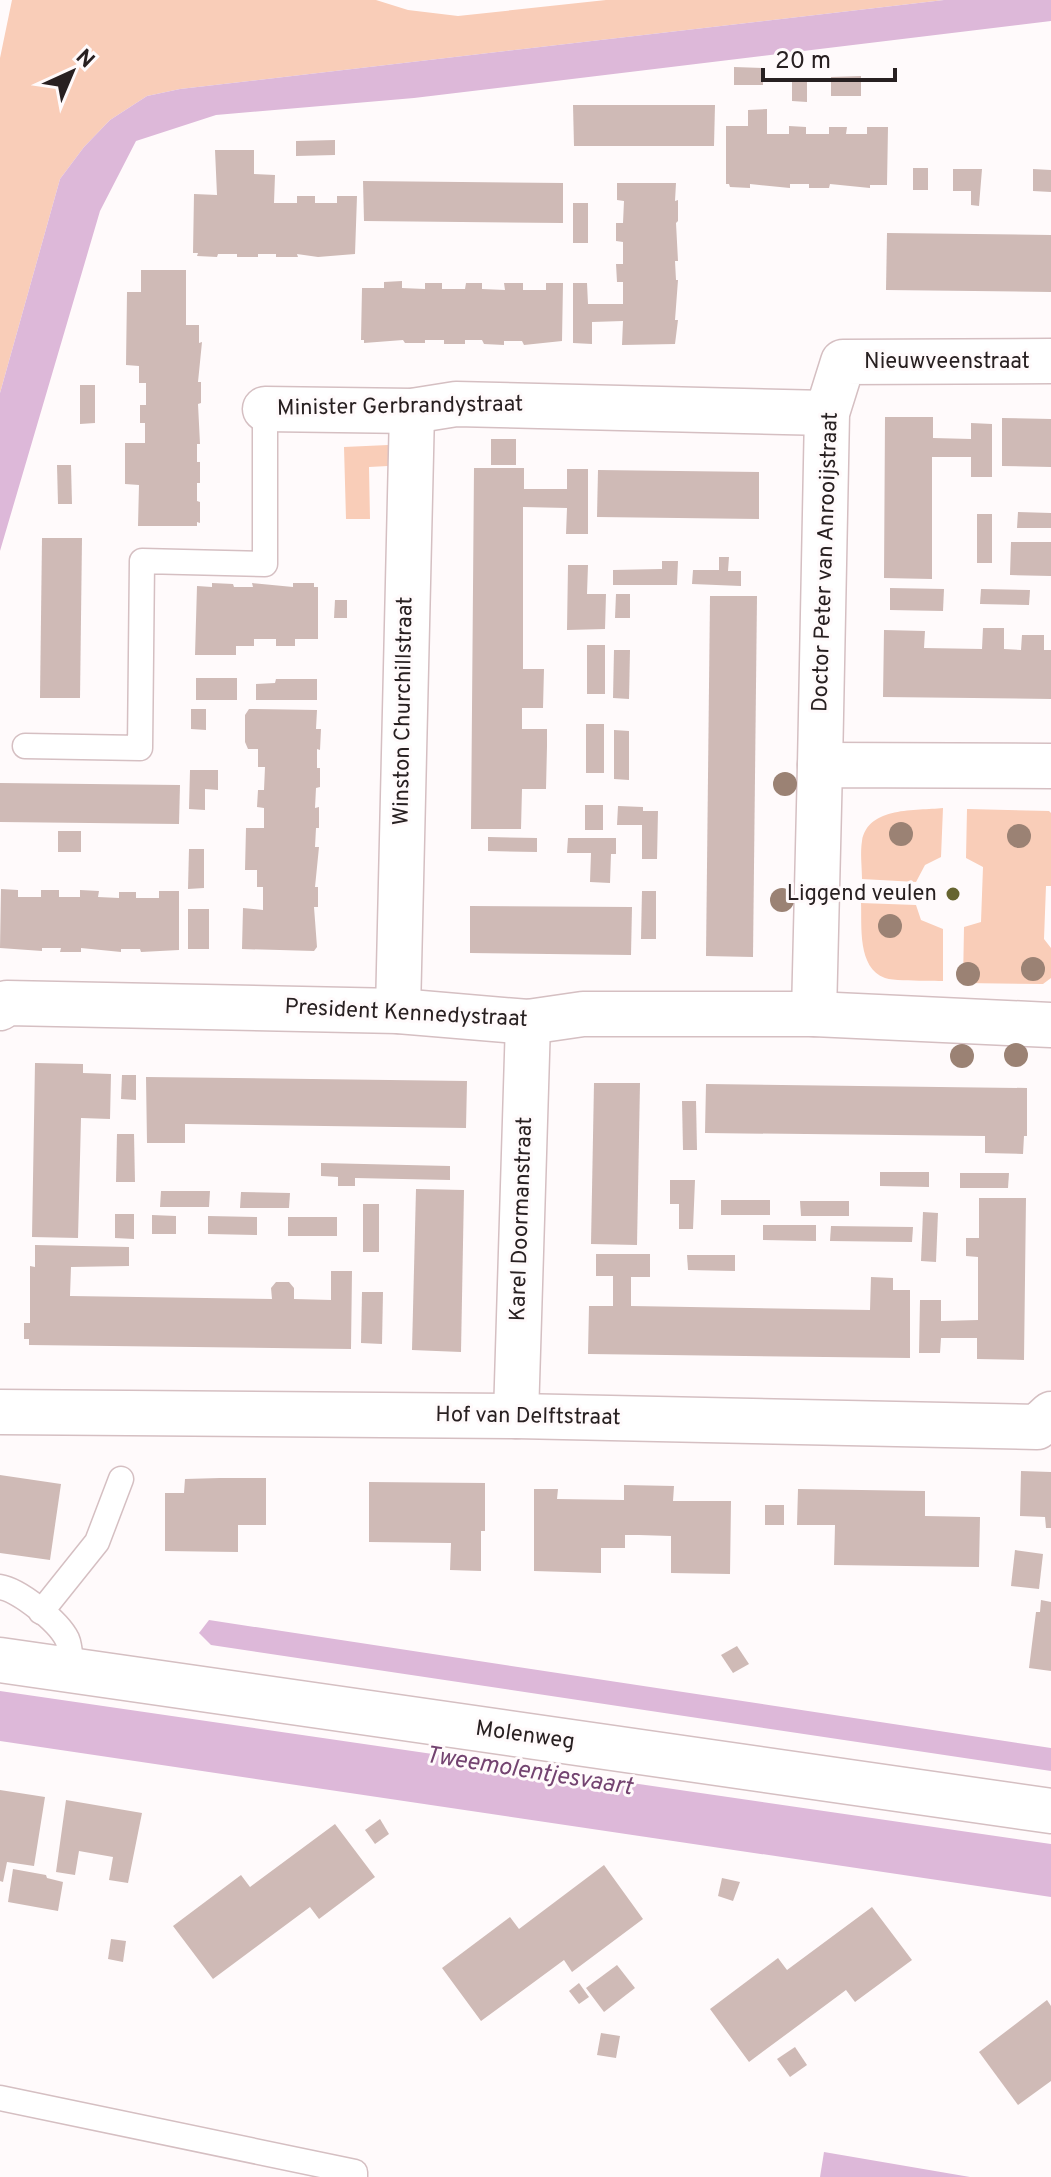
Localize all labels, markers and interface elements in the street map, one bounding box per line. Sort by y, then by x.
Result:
north arrow [32,32,112,112]
scale bar [763,32,895,82]
text: N [69,44,99,75]
text: 20 m [775,47,831,77]
street label: Nieuwveenstraat [864,349,1030,376]
street label: Minister Gerbrandystraat [277,391,523,423]
street label: Doctor Peter van Anrooijstraat [807,412,845,712]
street label: Winston Churchillstraat [389,596,419,826]
place label: Liggend veulen [787,881,937,908]
marker: Liggend veulen [944,885,962,903]
street label: President Kennedystraat [284,994,528,1034]
street label: Karel Doormanstraat [505,1116,539,1322]
street label: Hof van Delftstraat [435,1402,621,1432]
street label: Molenweg [474,1716,576,1756]
water label: Tweemolentjesvaart [423,1741,636,1803]

